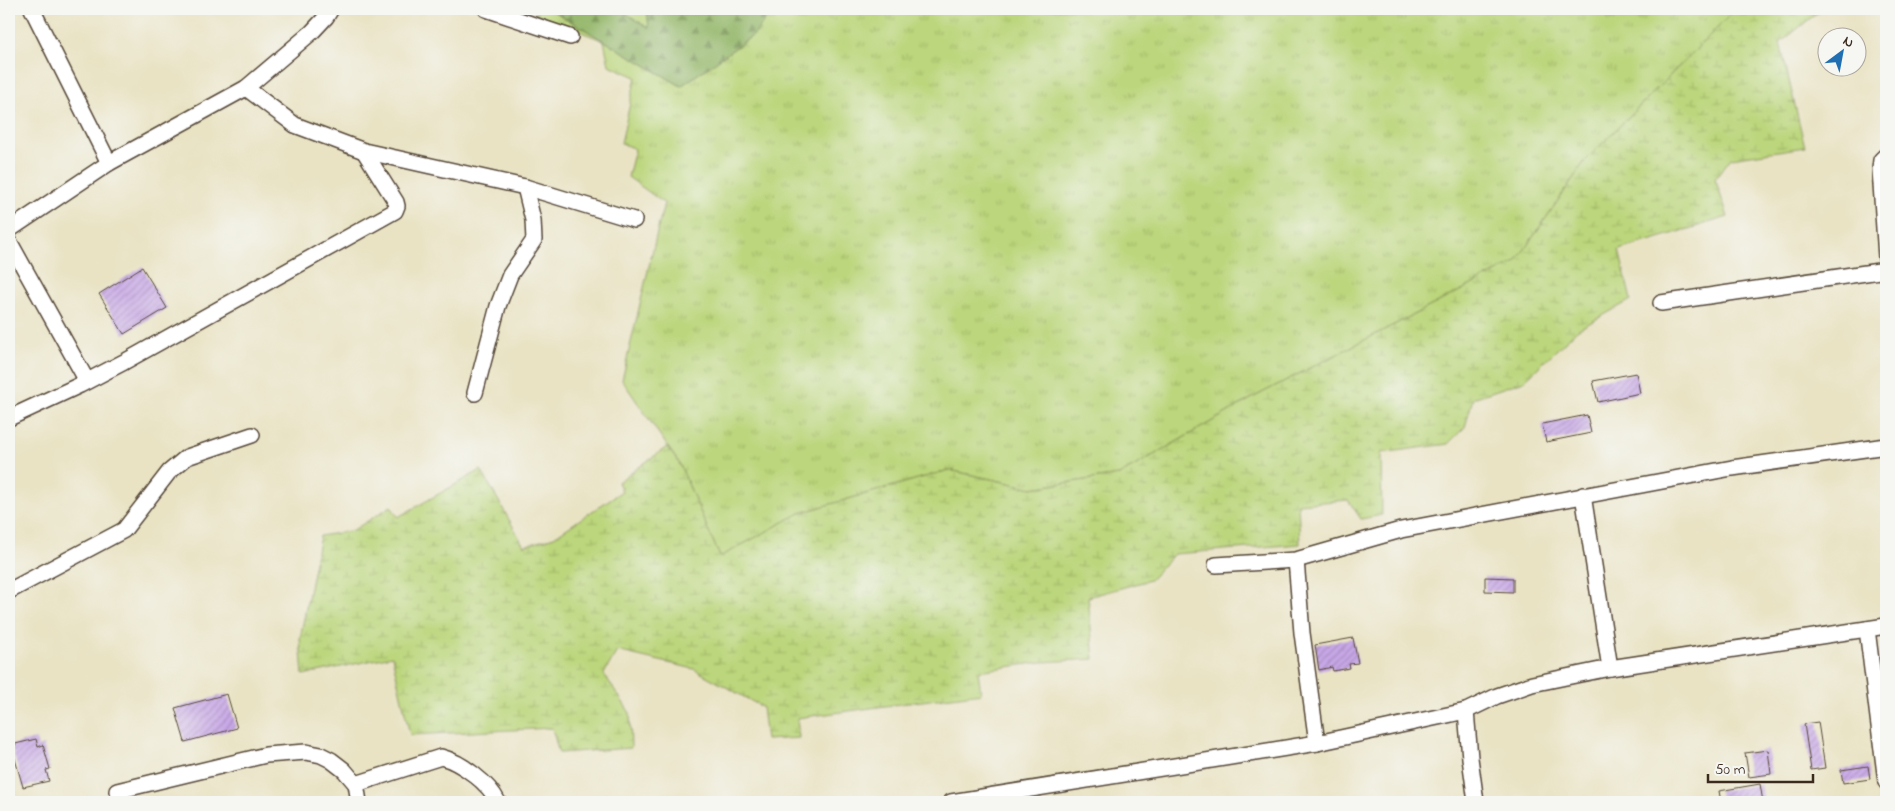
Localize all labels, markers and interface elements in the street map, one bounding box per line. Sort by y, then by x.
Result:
north arrow [1818,28,1868,78]
text: N [1839,31,1858,54]
scale bar [1708,751,1812,783]
text: 50 m [1715,759,1746,781]

